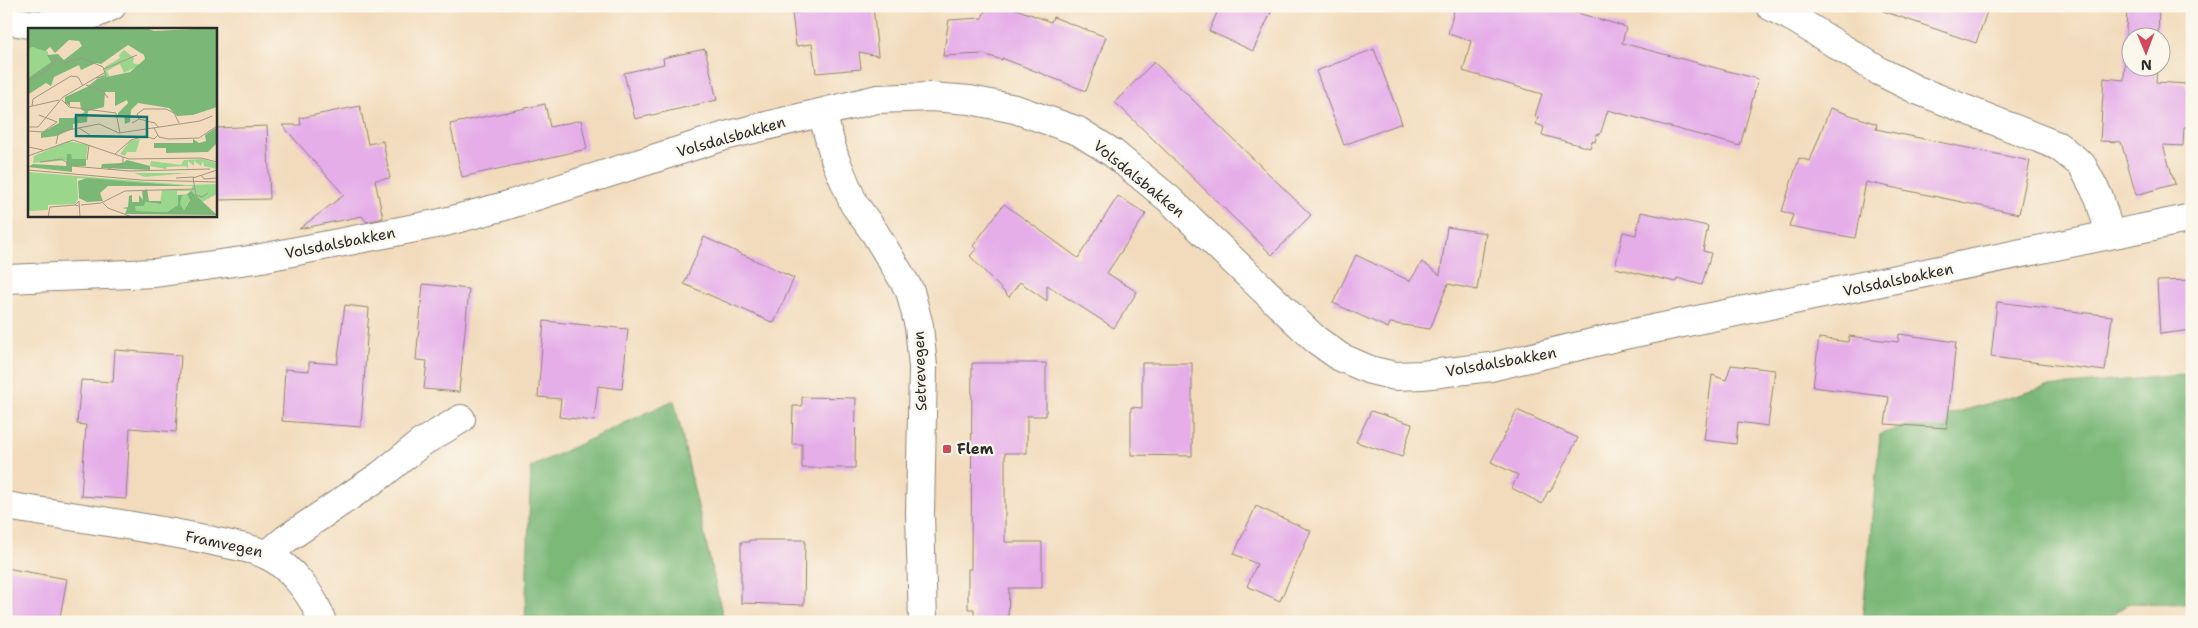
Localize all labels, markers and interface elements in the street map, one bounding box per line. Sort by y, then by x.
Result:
inset map [28,28,216,216]
north arrow [2120,28,2170,78]
text: N [2141,56,2152,74]
street label: Volsdalsbakken [674,112,788,162]
street label: Volsdalsbakken [1089,136,1189,222]
street label: Volsdalsbakken [283,222,397,264]
street label: Volsdalsbakken [1841,259,1955,301]
street label: Setrevegen [909,331,931,411]
street label: Volsdalsbakken [1444,342,1558,382]
place label: Flem [957,439,994,459]
marker: Flem [941,443,953,455]
street label: Framvegen [183,526,265,562]

